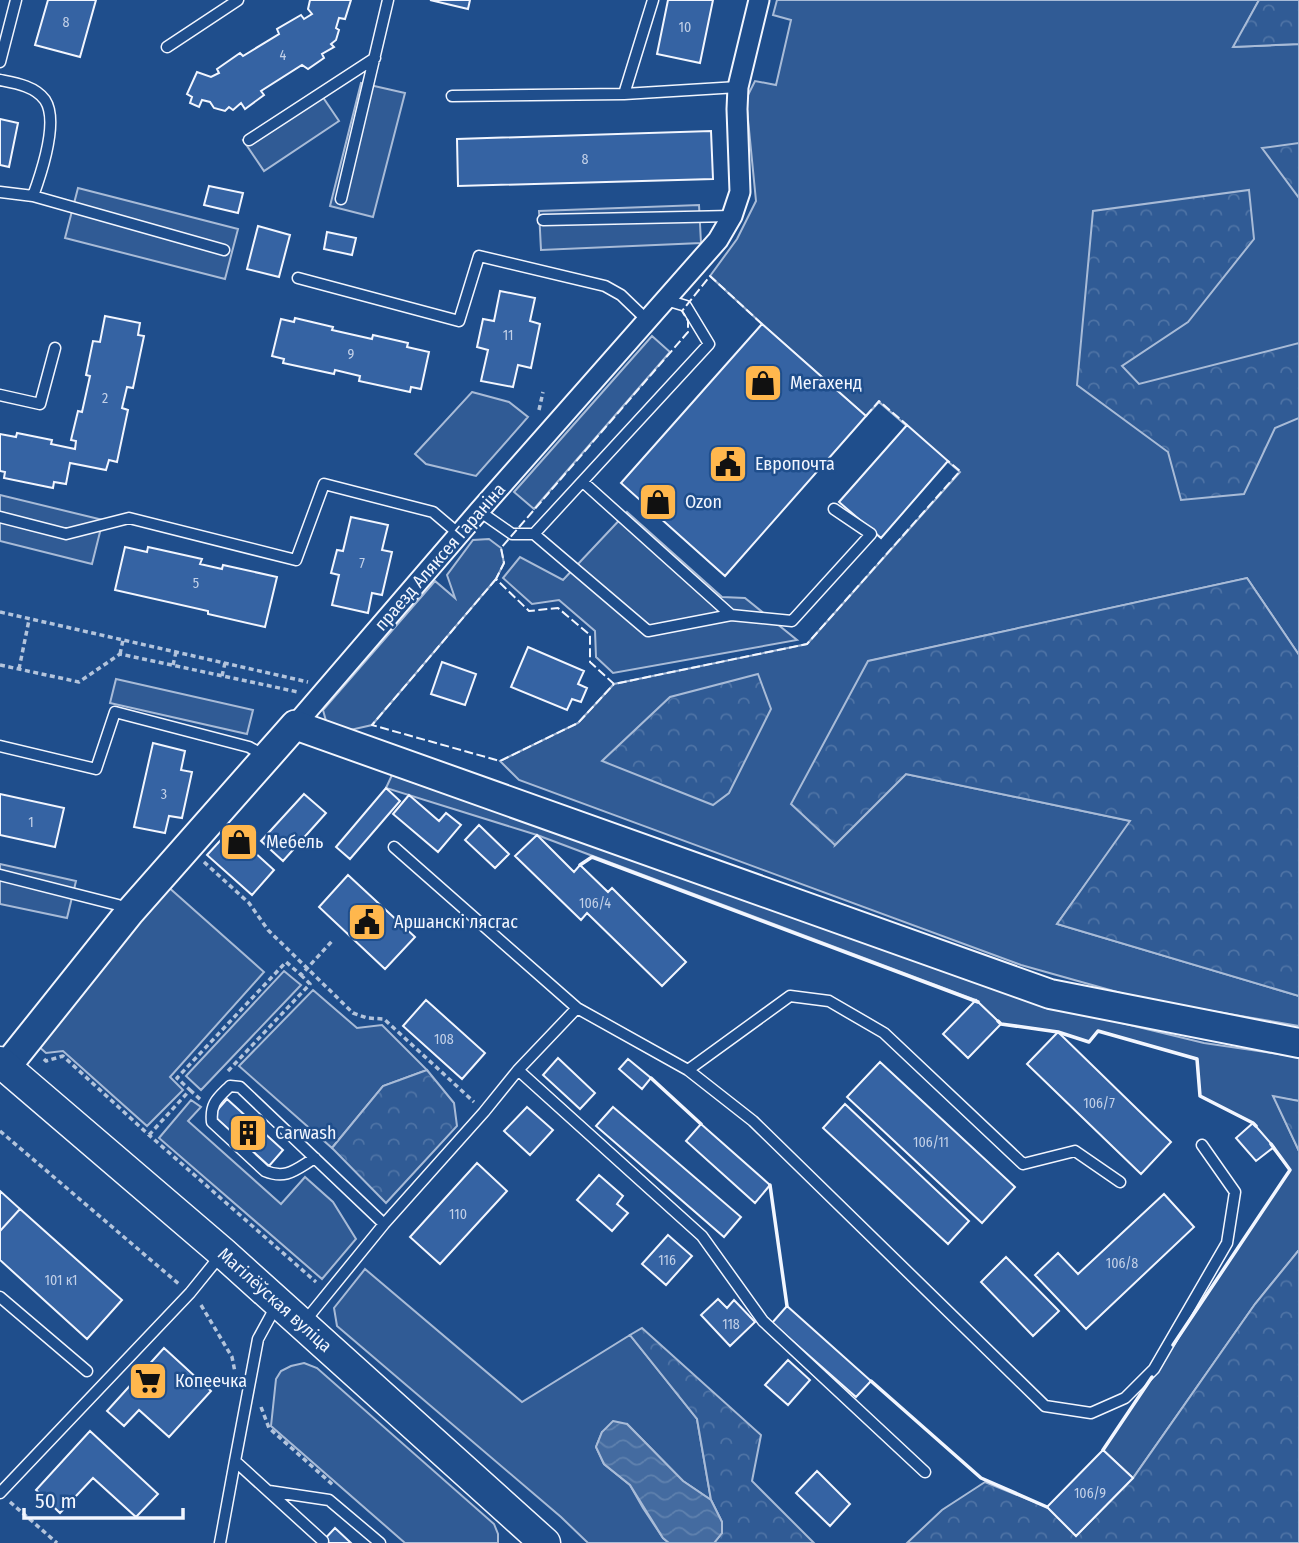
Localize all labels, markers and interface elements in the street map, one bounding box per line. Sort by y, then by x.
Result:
house number: 8 [63,14,70,31]
house number: 10 [679,19,691,36]
house number: 4 [280,47,287,64]
house number: 8 [582,151,589,168]
house number: 11 [503,327,513,344]
house number: 9 [348,346,355,363]
shop icon: Мегахенд [742,362,784,404]
place label: Мегахенд [790,372,862,394]
house number: 2 [102,390,108,407]
public building icon: Европочта [707,443,749,485]
place label: Европочта [755,453,835,475]
street label: праезд Аляксея Гараніна [370,478,510,635]
shop icon: Ozon [637,481,679,523]
place label: Ozon [685,491,722,513]
house number: 7 [359,555,365,572]
house number: 5 [193,575,199,592]
house number: 3 [161,786,167,803]
house number: 1 [28,814,34,831]
shop icon: Мебель [218,821,260,863]
place label: Мебель [266,831,323,853]
house number: 106/4 [579,895,611,912]
public building icon: Аршанскі лясгас [346,901,388,943]
place label: Аршанскі лясгас [394,911,518,933]
house number: 108 [434,1031,454,1048]
house number: 106/7 [1083,1095,1115,1112]
building icon: Carwash [227,1112,269,1154]
place label: Carwash [275,1122,337,1144]
house number: 106/11 [913,1134,949,1151]
house number: 110 [449,1206,467,1223]
street label: Магілёўская вуліца [213,1243,337,1357]
house number: 116 [658,1252,676,1269]
house number: 106/8 [1106,1255,1138,1272]
house number: 101 к1 [44,1272,78,1289]
house number: 118 [722,1316,740,1333]
supermarket icon: Копеечка [127,1360,169,1402]
place label: Копеечка [175,1370,247,1392]
scale bar [24,1476,184,1520]
house number: 106/9 [1074,1485,1106,1502]
text: 50 m [35,1488,77,1514]

